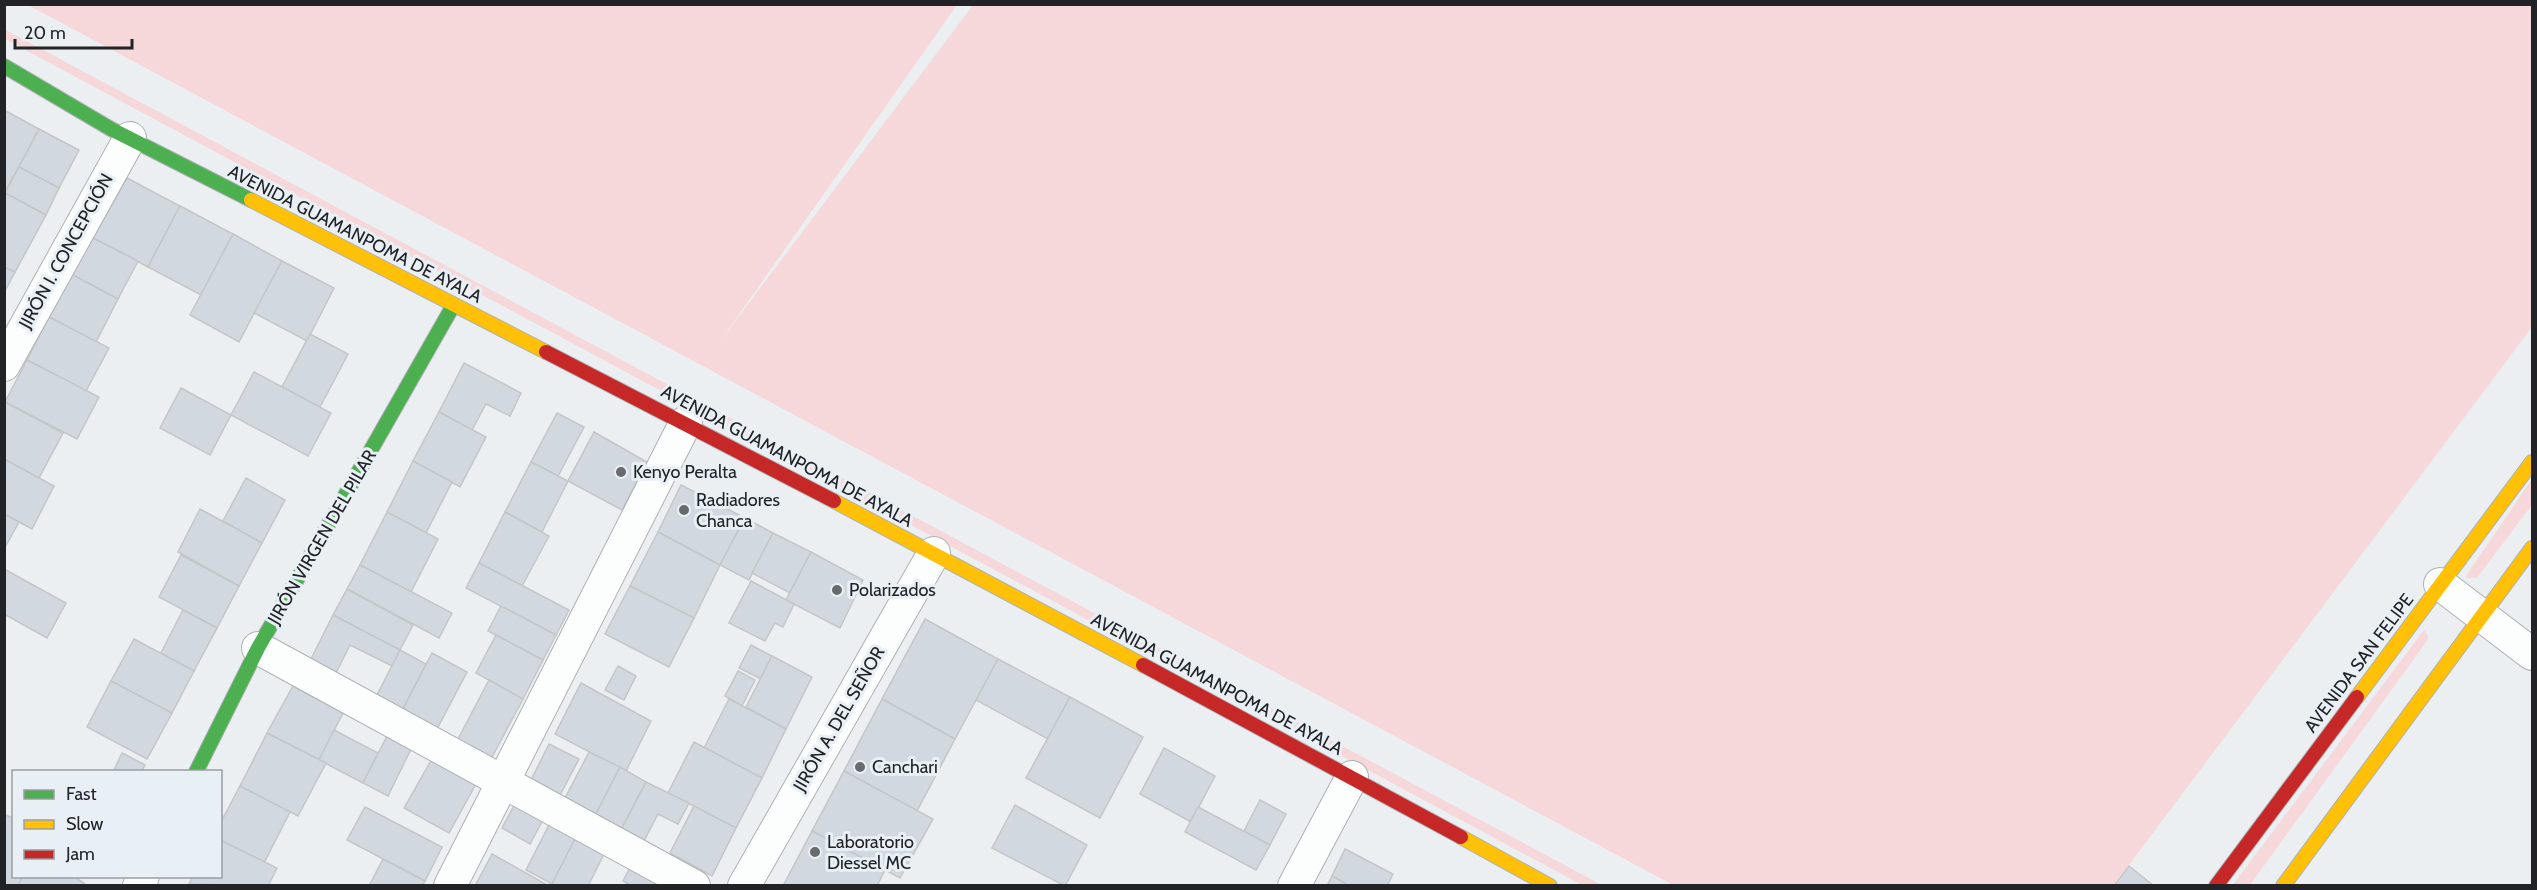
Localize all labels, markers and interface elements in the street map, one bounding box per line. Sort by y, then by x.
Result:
scale bar [15,12,132,50]
text: 20 m [24,22,66,44]
street label: AVENIDA GUAMANPOMA DE AYALA [224,160,486,308]
street label: JIRÓN I. CONCEPCIÓN [14,170,118,333]
street label: AVENIDA GUAMANPOMA DE AYALA [657,380,917,532]
street label: JIRÓN VIRGEN DEL PILAR [263,446,381,629]
place label: Kenyo Peralta [633,461,737,483]
marker: Kenyo Peralta [614,465,628,479]
place label: Radiadores Chanca [696,489,780,532]
marker: Radiadores Chanca [677,503,691,517]
place label: Polarizados [849,579,936,601]
marker: Polarizados [830,583,844,597]
street label: AVENIDA SAN FELIPE [2300,589,2418,737]
street label: AVENIDA GUAMANPOMA DE AYALA [1087,608,1347,760]
street label: JIRÓN A. DEL SEÑOR [788,643,889,796]
place label: Canchari [872,756,938,778]
marker: Canchari [853,760,867,774]
legend [12,770,222,878]
text: Fast [66,783,97,805]
text: Slow [66,813,103,835]
place label: Laboratorio Diessel MC [827,831,914,874]
text: Jam [65,843,95,865]
marker: Laboratorio Diessel MC [808,845,822,859]

